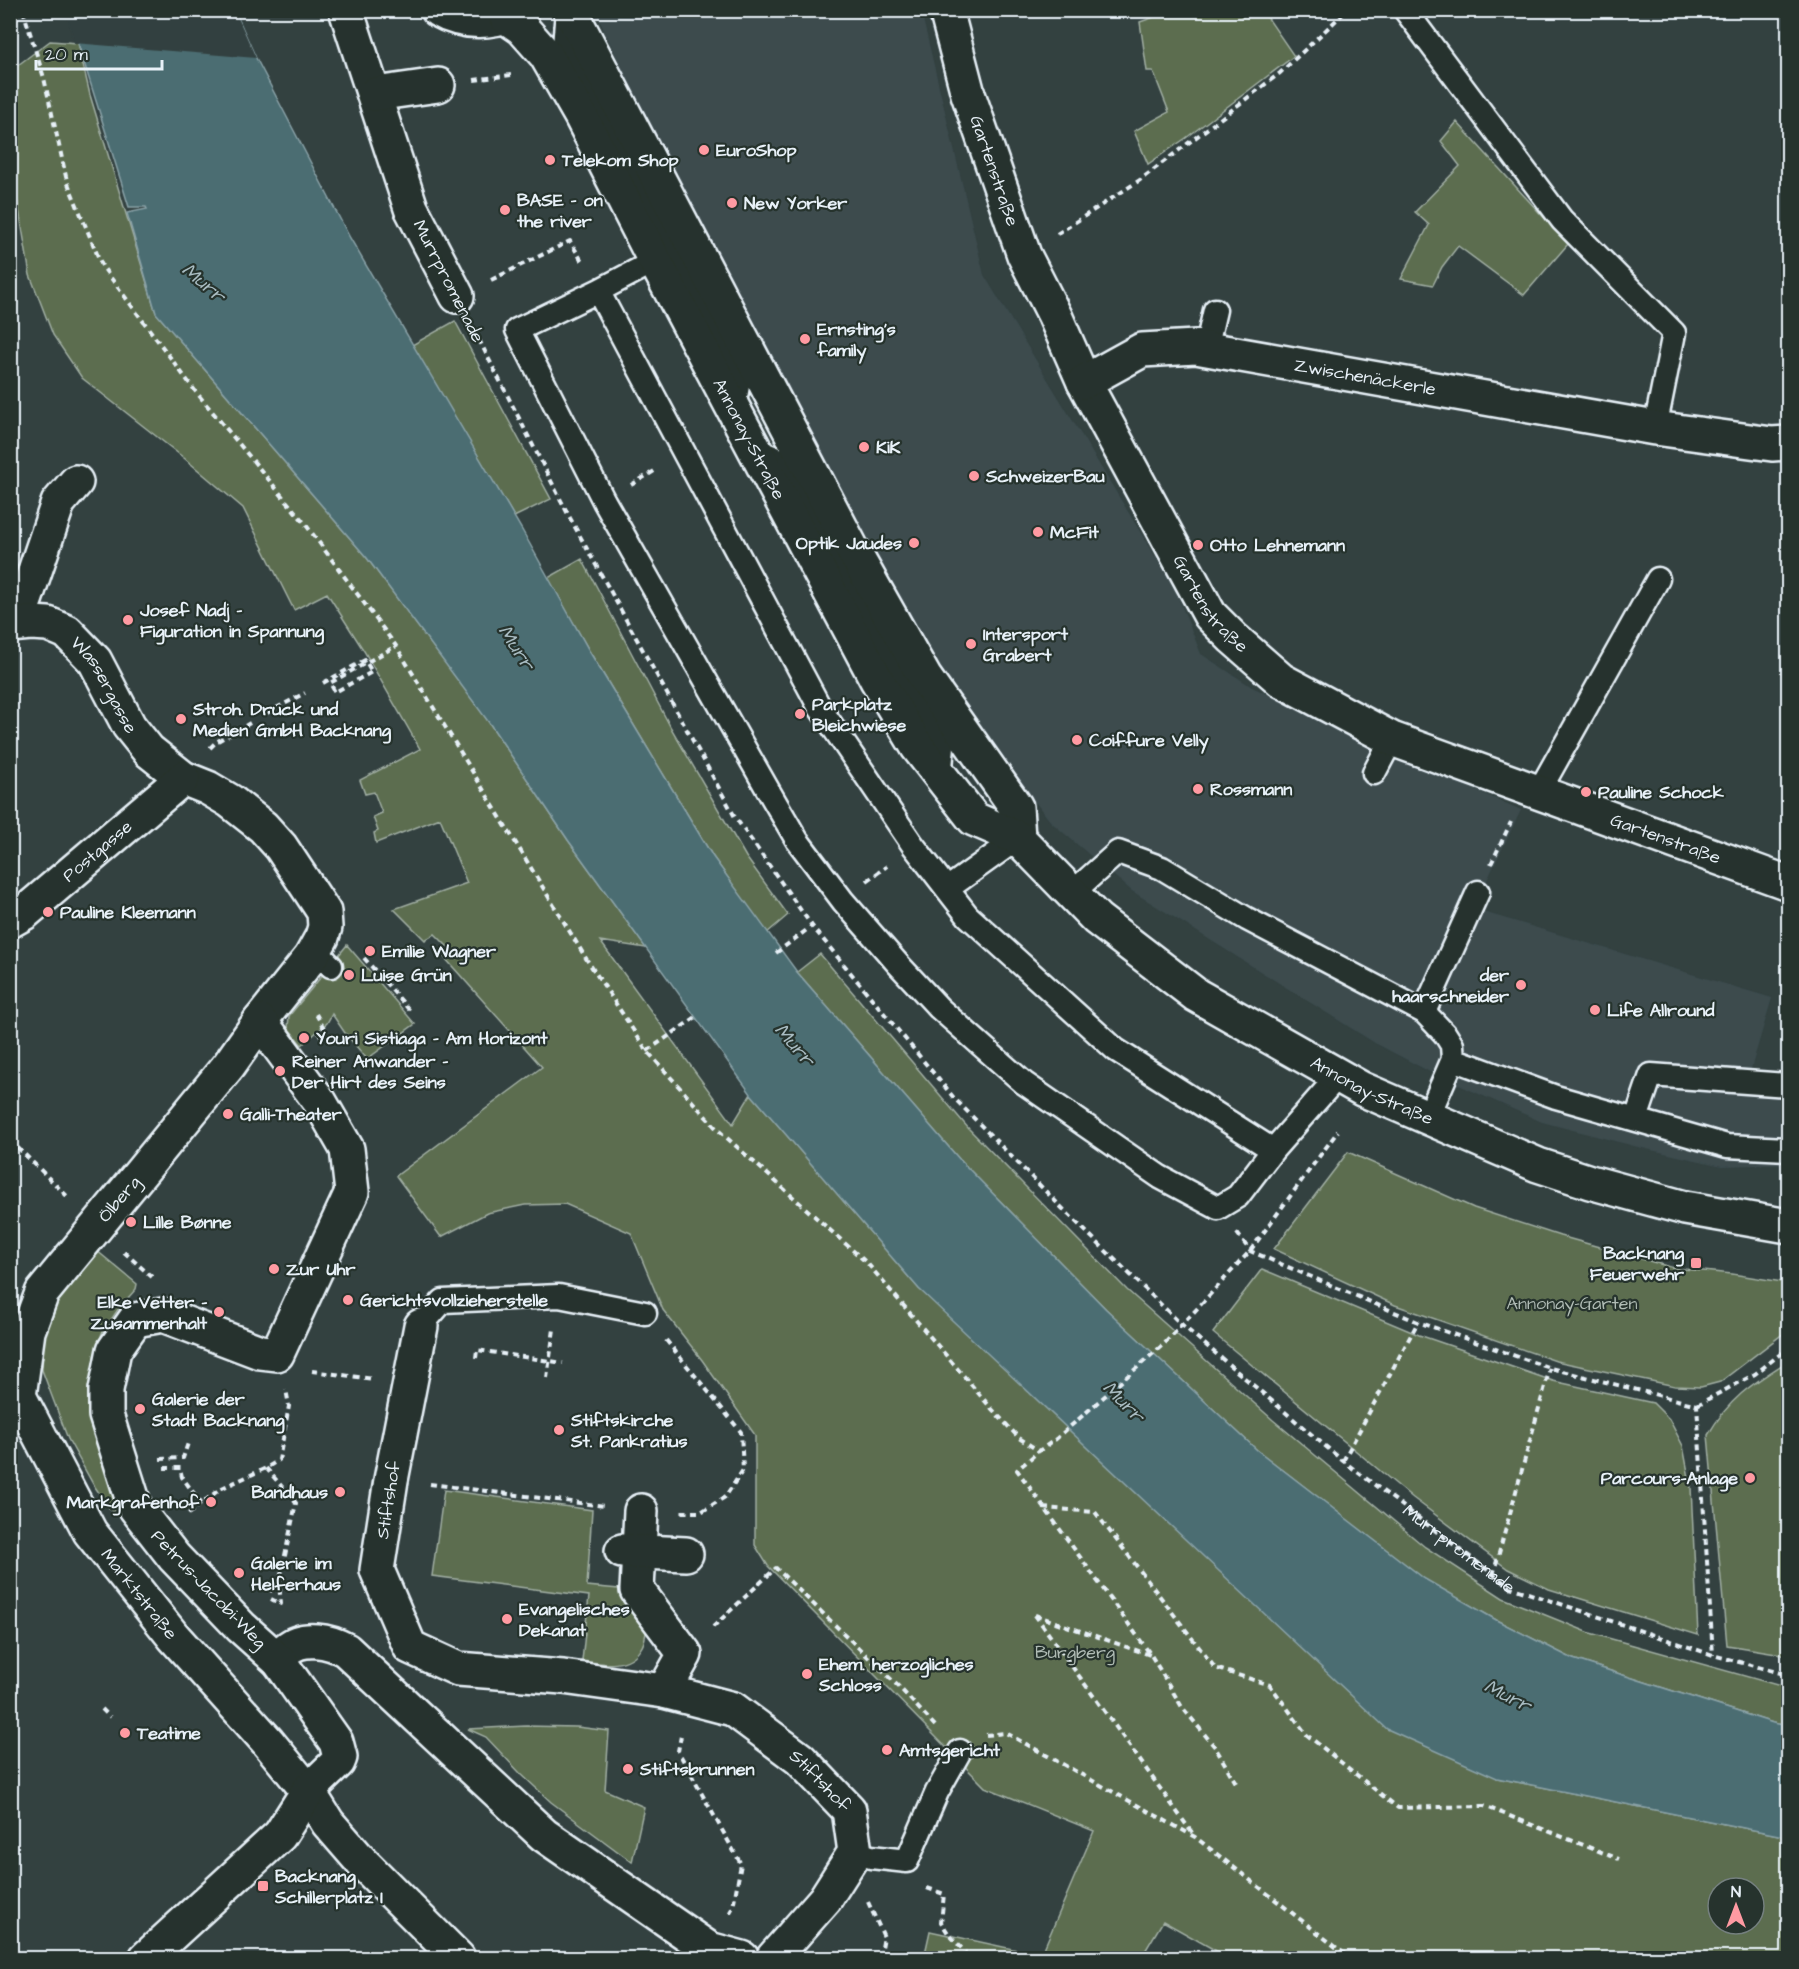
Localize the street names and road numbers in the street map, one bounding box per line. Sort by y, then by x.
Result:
street label: Gartenstraße [963,112,1025,230]
street label: Murrpromenade [407,215,490,347]
street label: Zwischenäckerle [1292,353,1438,402]
street label: Annonay-Straße [706,374,791,504]
street label: Gartenstraße [1167,551,1254,659]
street label: Wassergasse [65,631,143,740]
street label: Gartenstraße [1607,808,1724,871]
street label: Postgasse [57,814,138,888]
street label: Annonay-Straße [1306,1050,1437,1131]
street label: Ölberg [92,1171,147,1229]
street label: Stiftshof [370,1459,407,1541]
street label: Murrpromenade [1397,1498,1520,1600]
street label: Petrus-Jacobi-Weg [144,1524,272,1655]
street label: Marktstraße [95,1543,183,1645]
street label: Stiftshof [784,1743,856,1818]

